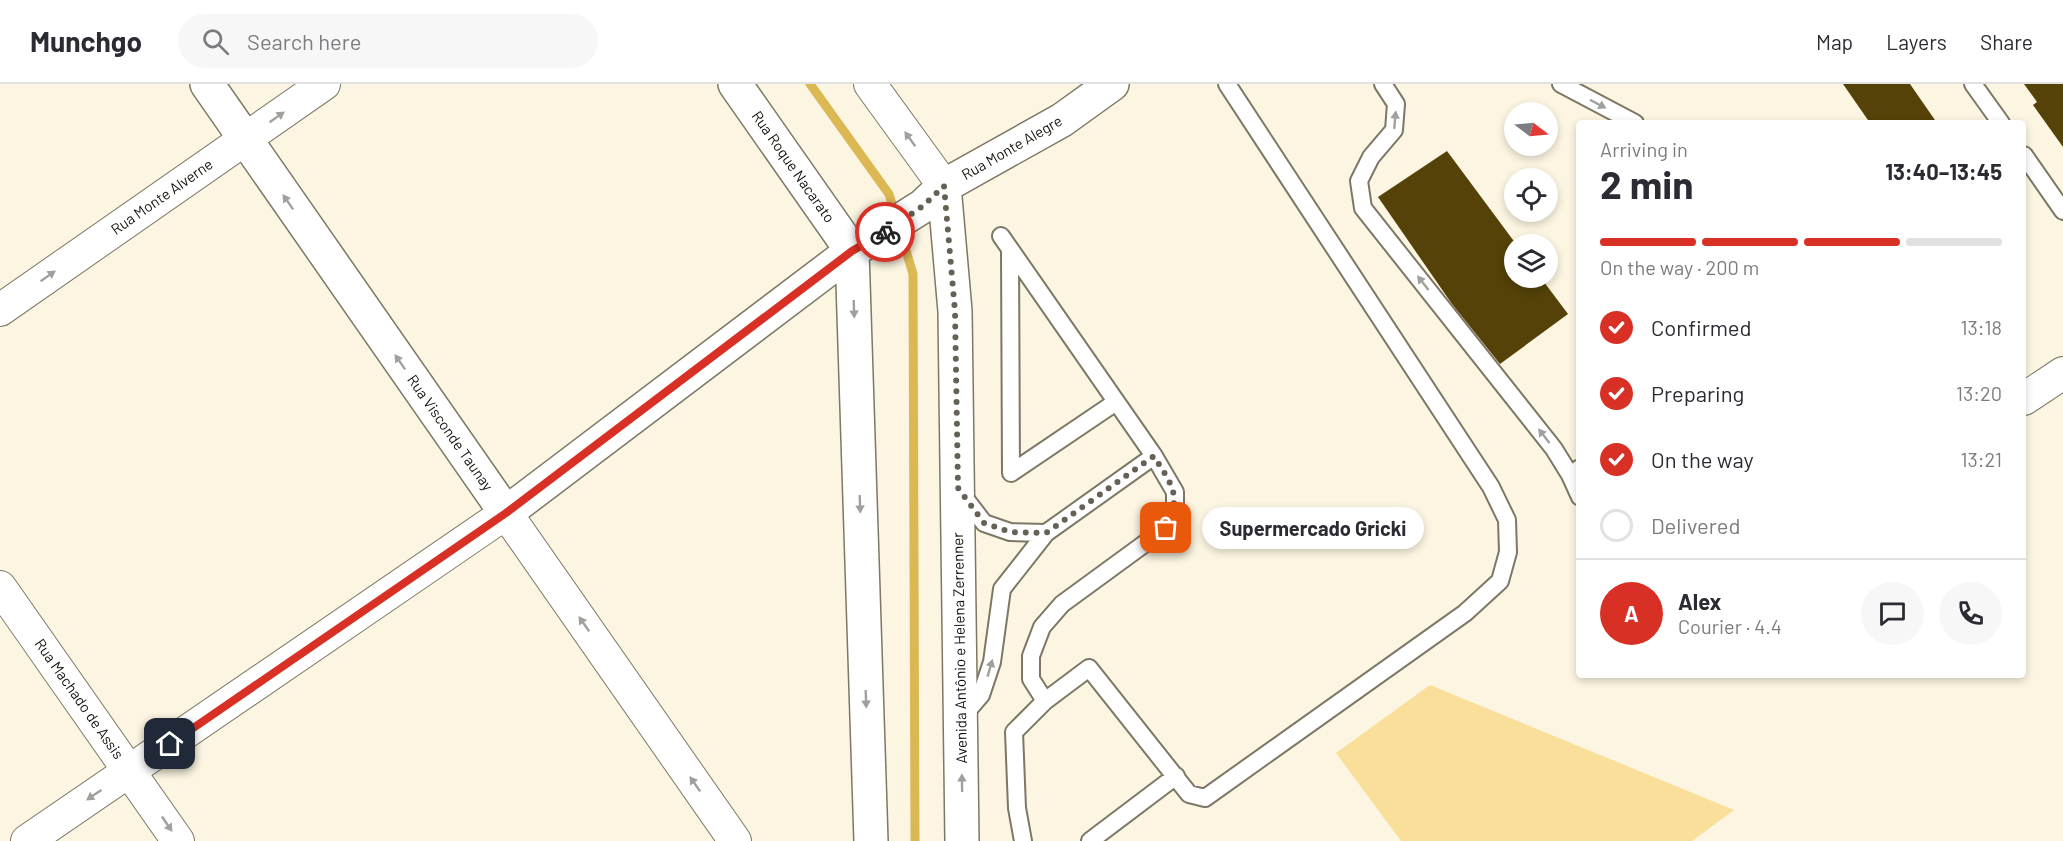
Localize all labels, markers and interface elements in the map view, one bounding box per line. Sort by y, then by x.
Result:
search box [178,14,598,68]
text: Munchgo [30,24,142,58]
icon: search [199,25,232,58]
text: Search here [247,28,361,54]
text: Map [1816,29,1853,54]
text: Layers [1886,29,1947,54]
text: Share [1980,29,2033,54]
one-way arrow [1589,99,1606,108]
north arrow [1504,102,1558,156]
map controls [1504,102,1558,288]
street label: Rua Roque Nacarato [749,107,839,226]
one-way arrow [269,111,285,123]
street label: Rua Monte Alegre [958,111,1065,183]
one-way arrow [1390,111,1399,130]
one-way arrow [904,131,916,147]
text: Arriving in [1600,137,1688,161]
street label: Rua Monte Alverne [107,154,216,238]
text: 13:40–13:45 [1885,158,2002,184]
text: 2 min [1600,160,1693,207]
button: locate [1504,168,1558,222]
one-way arrow [282,194,294,210]
courier [855,202,915,262]
icon: bike [869,216,902,249]
button: layers [1504,234,1558,288]
text: On the way · 200 m [1600,255,1759,279]
one-way arrow [40,271,56,282]
one-way arrow [1416,275,1429,291]
one-way arrow [849,300,859,319]
icon: check [1600,311,1633,344]
text: Confirmed [1651,314,1751,340]
text: 13:18 [1961,315,2002,339]
one-way arrow [394,354,406,370]
street label: Rua Visconde Taunay [404,371,498,494]
icon: check [1600,377,1633,410]
text: Preparing [1651,380,1744,406]
text: 13:20 [1956,381,2002,405]
one-way arrow [1537,428,1550,444]
icon: check [1600,443,1633,476]
text: On the way [1651,446,1754,472]
text: 13:21 [1960,447,2002,471]
one-way arrow [855,495,865,514]
pin [1140,502,1191,553]
callout: Supermercado Gricki [1202,507,1424,549]
icon: bag [1149,511,1182,544]
text: Delivered [1651,512,1740,538]
text: Supermercado Gricki [1220,516,1406,540]
street label: Avenida Antônio e Helena Zerrenner [948,532,970,764]
button: chat [1861,582,1924,645]
button: phone [1939,582,2002,645]
text: Alex [1678,588,1721,614]
text: A [1624,600,1639,626]
text: Courier · 4.4 [1678,614,1782,638]
one-way arrow [578,617,590,633]
street label: Rua Machado de Assis [32,635,128,762]
one-way arrow [985,659,995,677]
one-way arrow [861,690,871,709]
pin [144,718,195,769]
icon: home [153,727,186,760]
one-way arrow [957,773,967,792]
one-way arrow [690,776,701,792]
one-way arrow [86,789,102,800]
one-way arrow [161,816,172,832]

